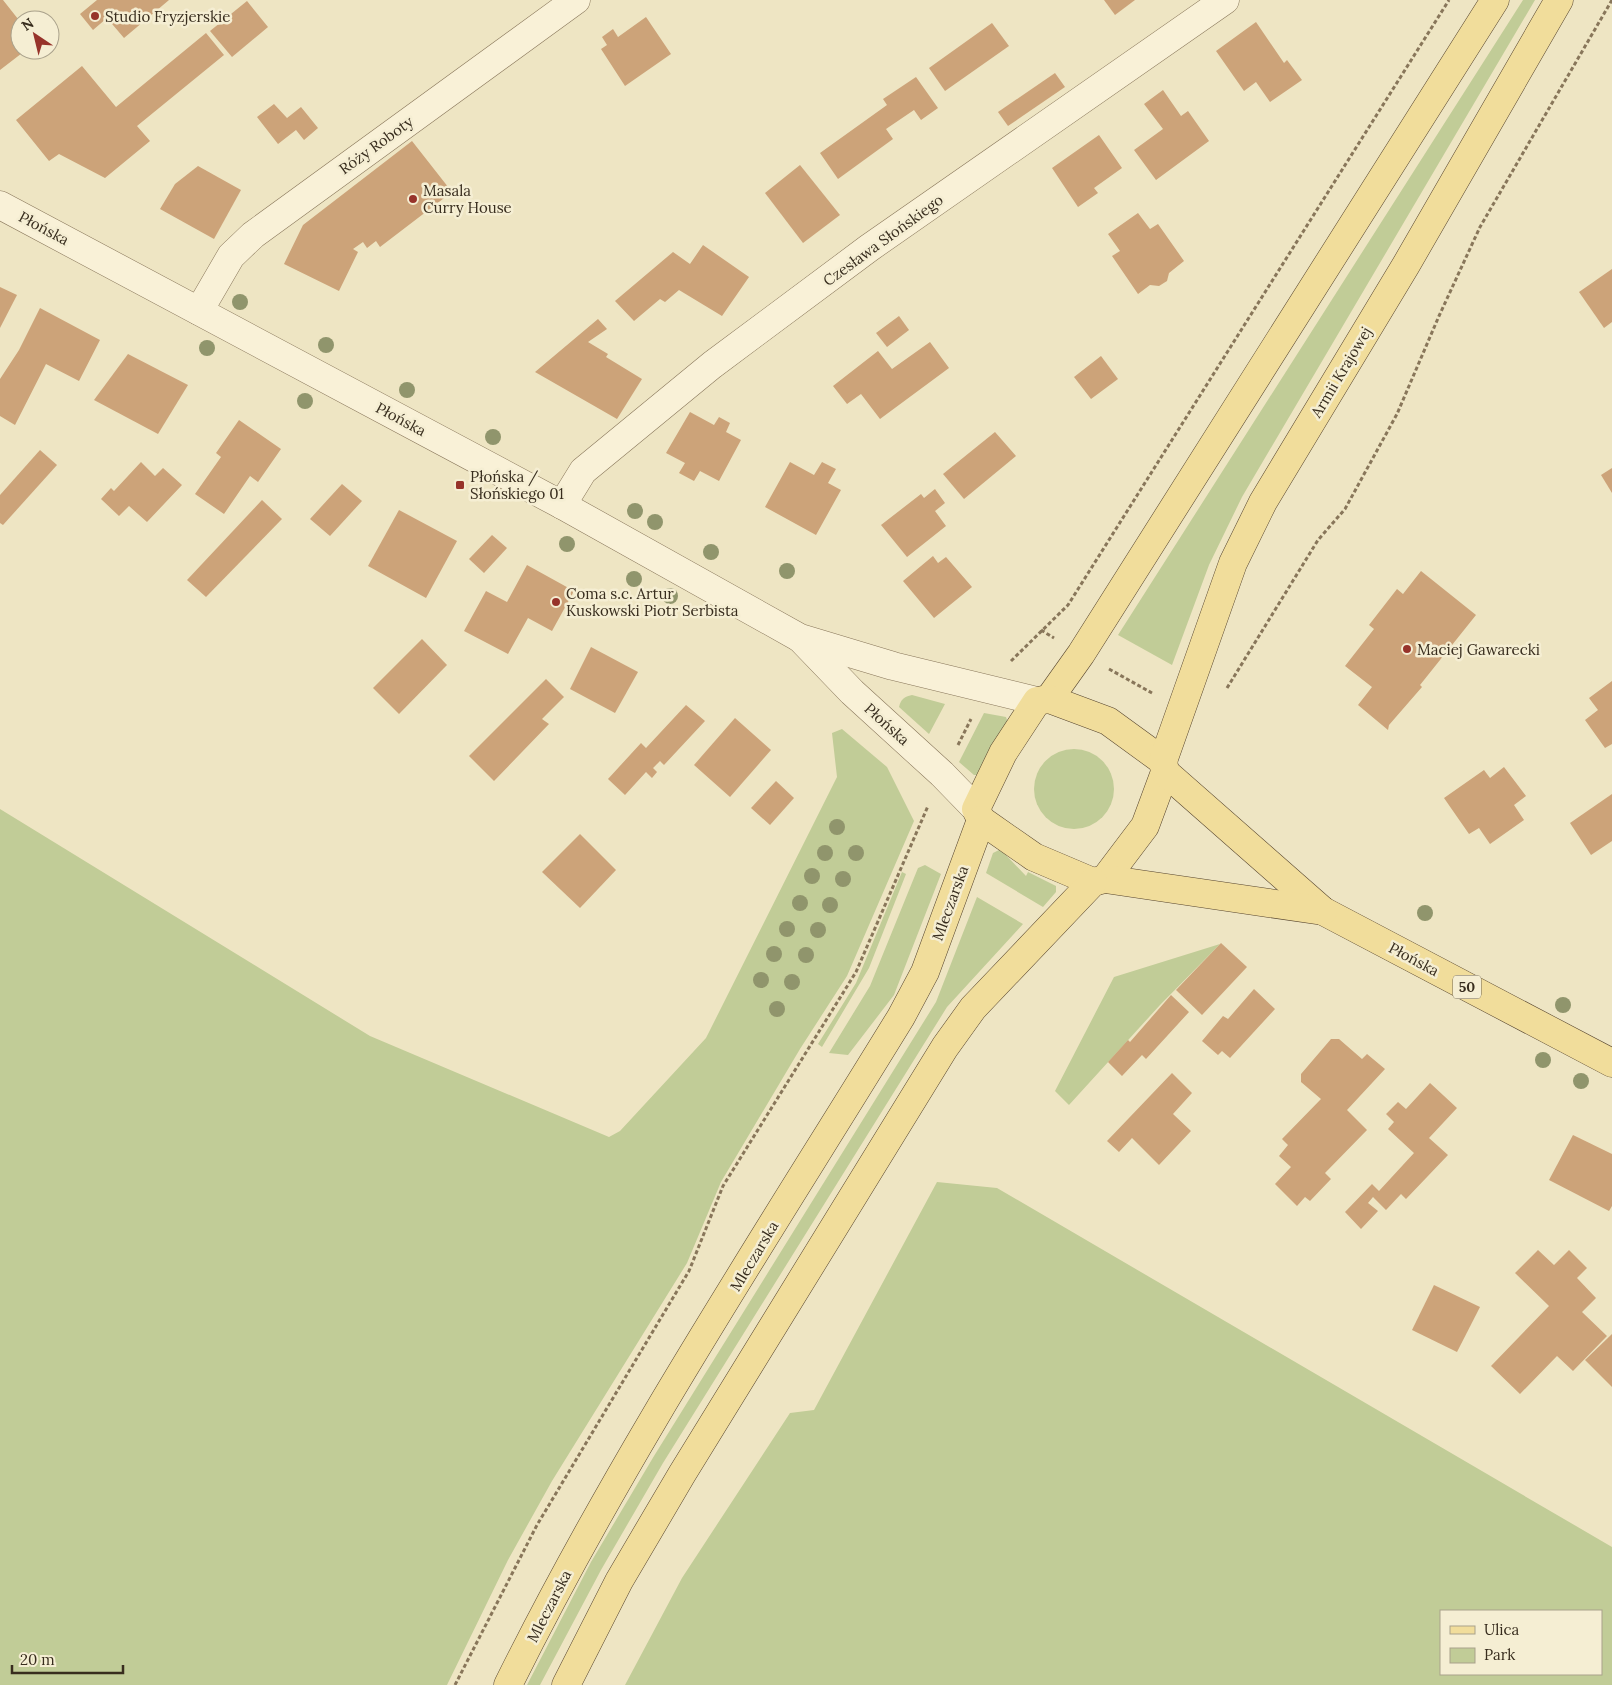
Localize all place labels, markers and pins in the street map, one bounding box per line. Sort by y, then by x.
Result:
place label: Studio Fryzjerskie [105,7,230,26]
marker: Studio Fryzjerskie [89,10,101,22]
place label: Masala Curry House [423,181,512,217]
marker: Masala Curry House [407,193,419,205]
place label: Płońska / Słońskiego 01 [470,467,564,503]
marker: Płońska / Słońskiego 01 [454,479,466,491]
place label: Coma s.c. Artur Kuskowski Piotr Serbista [566,584,739,620]
marker: Coma s.c. Artur Kuskowski Piotr Serbista [550,596,562,608]
place label: Maciej Gawarecki [1417,640,1540,659]
marker: Maciej Gawarecki [1401,643,1413,655]

